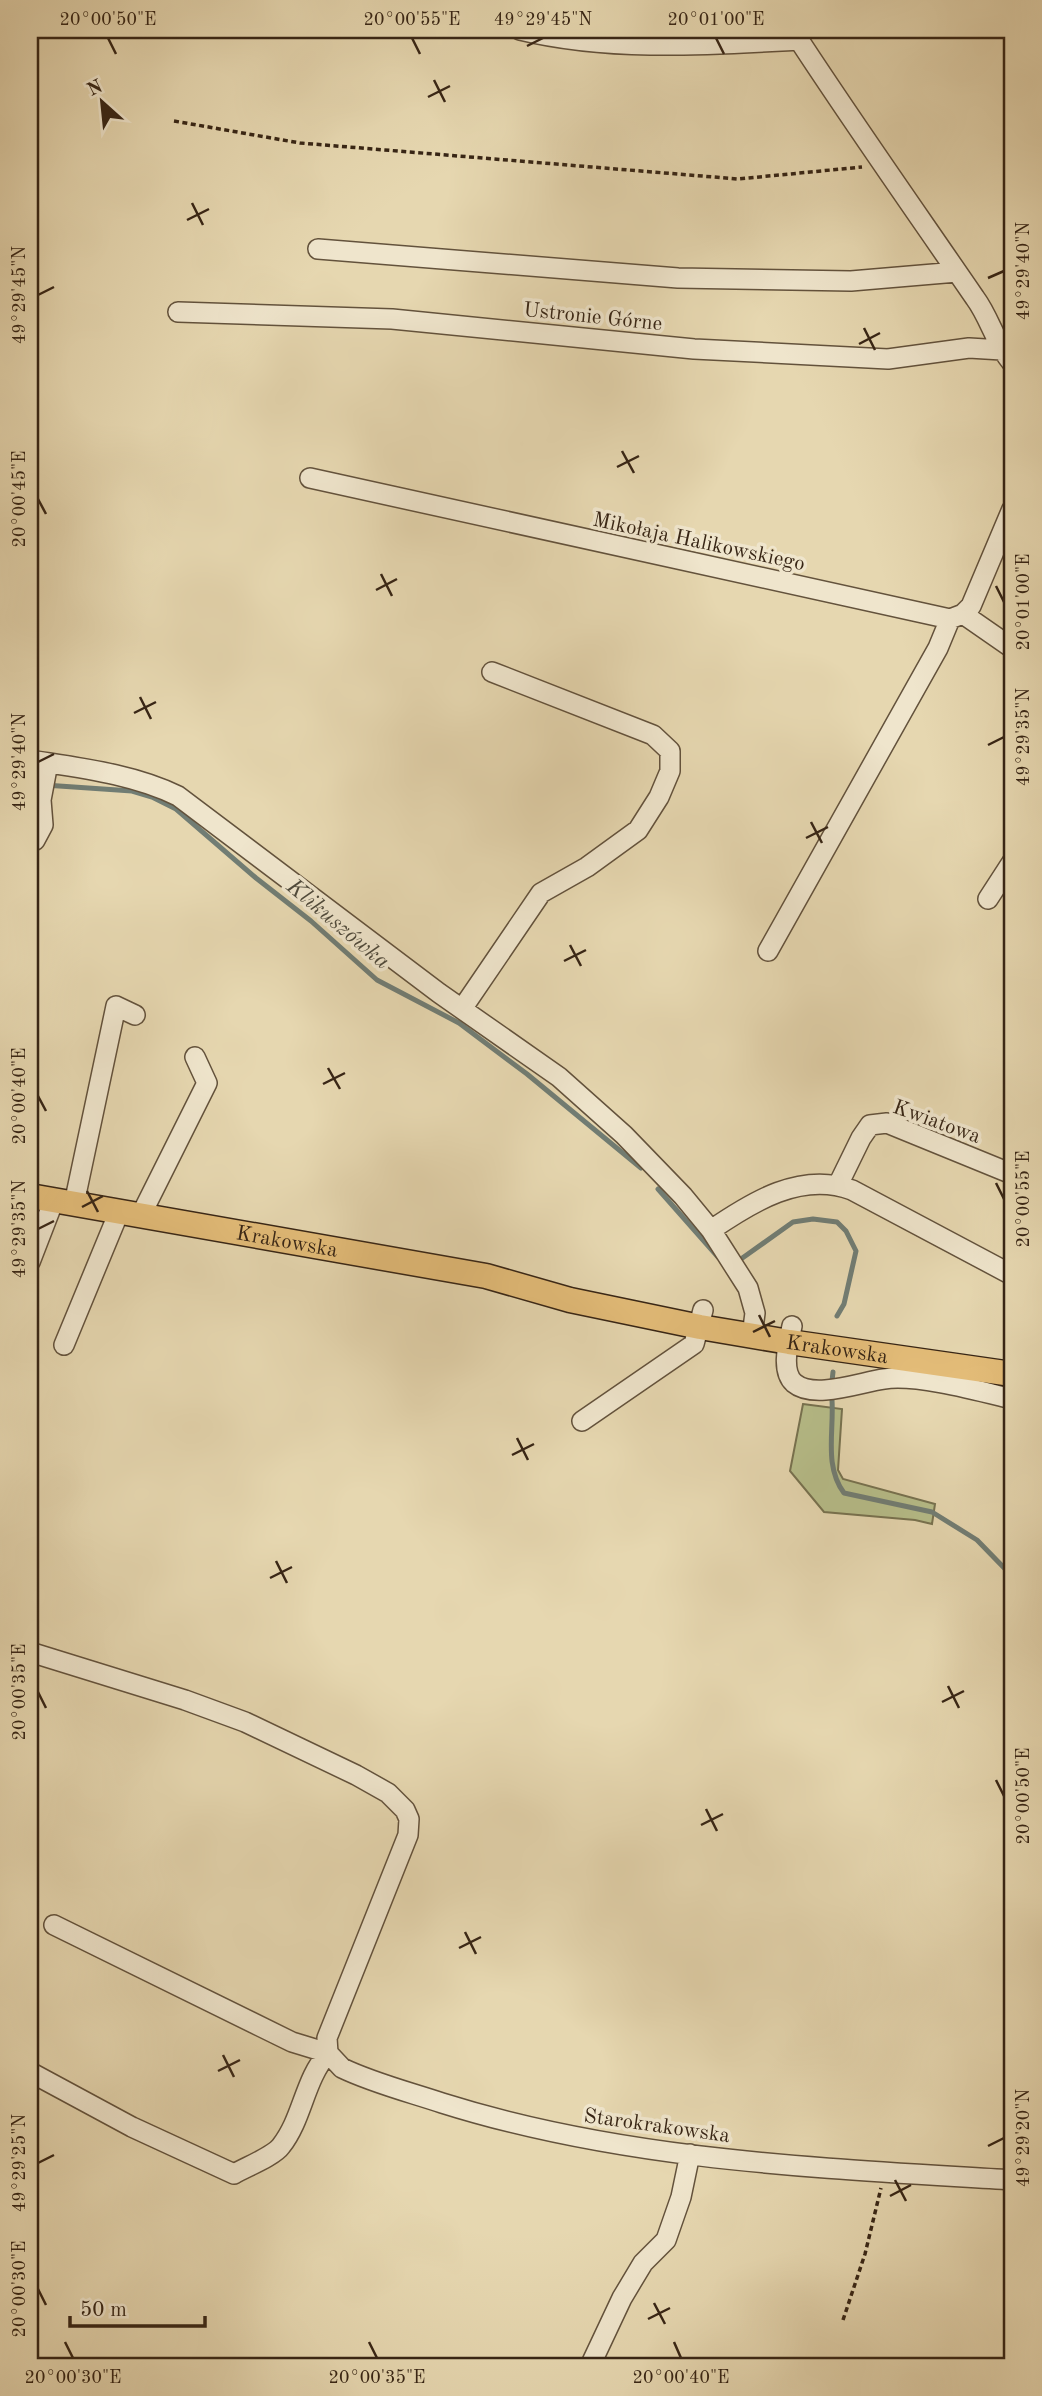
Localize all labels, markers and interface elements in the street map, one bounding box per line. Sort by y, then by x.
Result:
text: 20°00'50"E [60,11,156,29]
text: 20°00'55"E [364,11,460,29]
text: 49°29'45"N [494,11,592,29]
text: 20°01'00"E [668,11,764,29]
north arrow [66,66,136,136]
text: N [85,77,107,101]
text: 49°29'40"N [1015,222,1033,320]
text: 49°29'45"N [11,246,29,344]
street label: Ustronie Górne [522,300,663,335]
text: 20°00'45"E [11,451,29,547]
street label: Mikołaja Halikowskiego [591,510,807,575]
text: 20°01'00"E [1015,554,1033,650]
text: 49°29'35"N [1015,688,1033,786]
text: 49°29'40"N [11,713,29,811]
water label: Klikuszówka [281,874,394,974]
text: 20°00'40"E [11,1048,29,1144]
street label: Kwiatowa [890,1097,983,1148]
text: 20°00'55"E [1015,1151,1033,1247]
text: 49°29'35"N [11,1180,29,1278]
street label: Krakowska [234,1223,339,1262]
street label: Krakowska [785,1333,889,1368]
text: 20°00'35"E [11,1644,29,1740]
text: 20°00'50"E [1015,1748,1033,1844]
text: 49°29'20"N [1015,2089,1033,2187]
street label: Starokrakowska [582,2106,731,2147]
text: 49°29'25"N [11,2114,29,2212]
text: 20°00'30"E [11,2241,29,2337]
scale bar [70,2284,205,2328]
text: 50 m [80,2300,127,2321]
text: 20°00'30"E [25,2369,121,2387]
text: 20°00'35"E [329,2369,425,2387]
text: 20°00'40"E [633,2369,729,2387]

